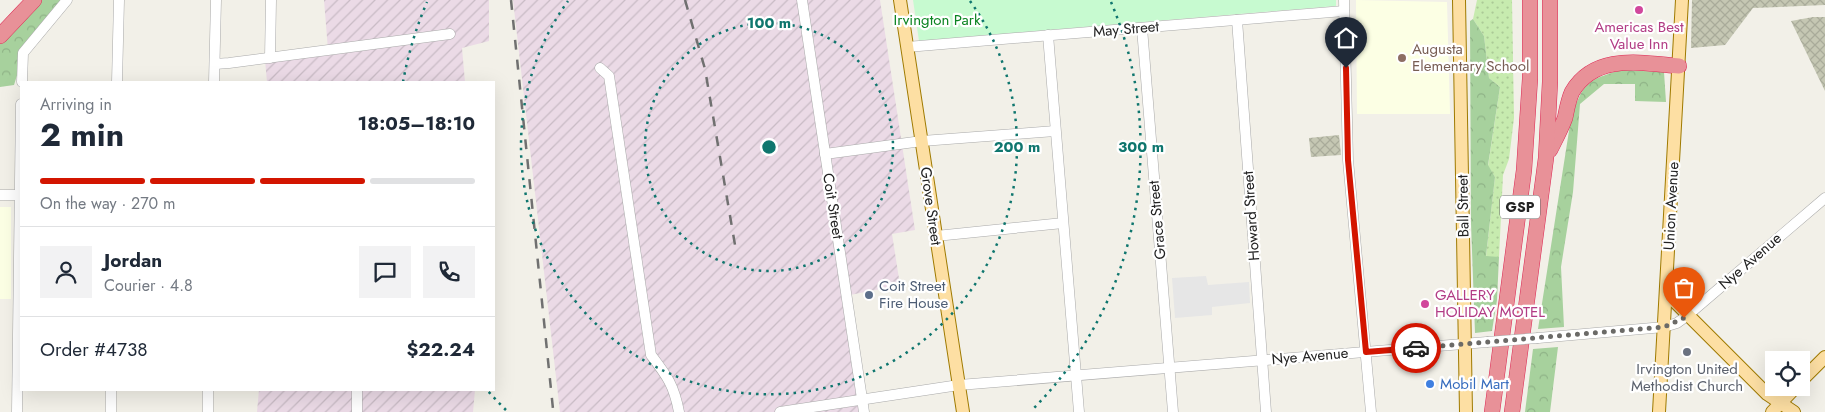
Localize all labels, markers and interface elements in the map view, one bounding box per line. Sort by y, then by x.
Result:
marker: Americas Best Value Inn [1633,4,1645,16]
park label: Irvington Park [893,9,981,31]
text: 100 m [747,12,791,34]
street label: May Street [1092,15,1160,43]
place label: Americas Best Value Inn [1594,16,1684,55]
pin [1325,17,1367,68]
icon: home [1332,24,1360,52]
place label: Augusta Elementary School [1412,38,1529,77]
marker: Augusta Elementary School [1396,52,1408,64]
text: Arriving in [40,93,112,116]
text: 18:05–18:10 [358,110,475,137]
text: 2 min [40,112,124,158]
text: 200 m [994,136,1040,158]
text: 300 m [1118,136,1164,158]
centre of rings [760,138,778,156]
street label: Union Avenue [1658,161,1684,251]
street label: Grove Street [915,165,947,247]
street label: Howard Street [1237,170,1265,262]
street label: Coit Street [817,172,849,241]
street label: Ball Street [1451,174,1475,238]
street label: Grace Street [1143,179,1171,260]
text: On the way · 270 m [40,192,175,215]
road number: GSP [1500,196,1540,218]
street label: Nye Avenue [1714,227,1786,295]
button: person [40,246,92,298]
button: chat [359,246,411,298]
button: phone [423,246,475,298]
text: Jordan [104,247,162,274]
pin [1663,267,1705,318]
text: Courier · 4.8 [104,274,193,297]
icon: bag [1670,274,1698,302]
place label: Coit Street Fire House [879,275,948,314]
place label: GALLERY HOLIDAY MOTEL [1435,284,1545,323]
marker: Coit Street Fire House [863,289,875,301]
marker: GALLERY HOLIDAY MOTEL [1419,298,1431,310]
courier [1391,323,1441,373]
icon: car [1402,334,1430,362]
text: Order #4738 [40,336,148,363]
text: $22.24 [406,336,475,363]
street label: Nye Avenue [1271,342,1350,370]
marker: Irvington United Methodist Church [1681,346,1693,358]
map controls [1765,351,1810,396]
button: locate [1765,351,1810,396]
place label: Irvington United Methodist Church [1631,358,1743,397]
place label: Mobil Mart [1440,373,1509,395]
marker: Mobil Mart [1424,378,1436,390]

